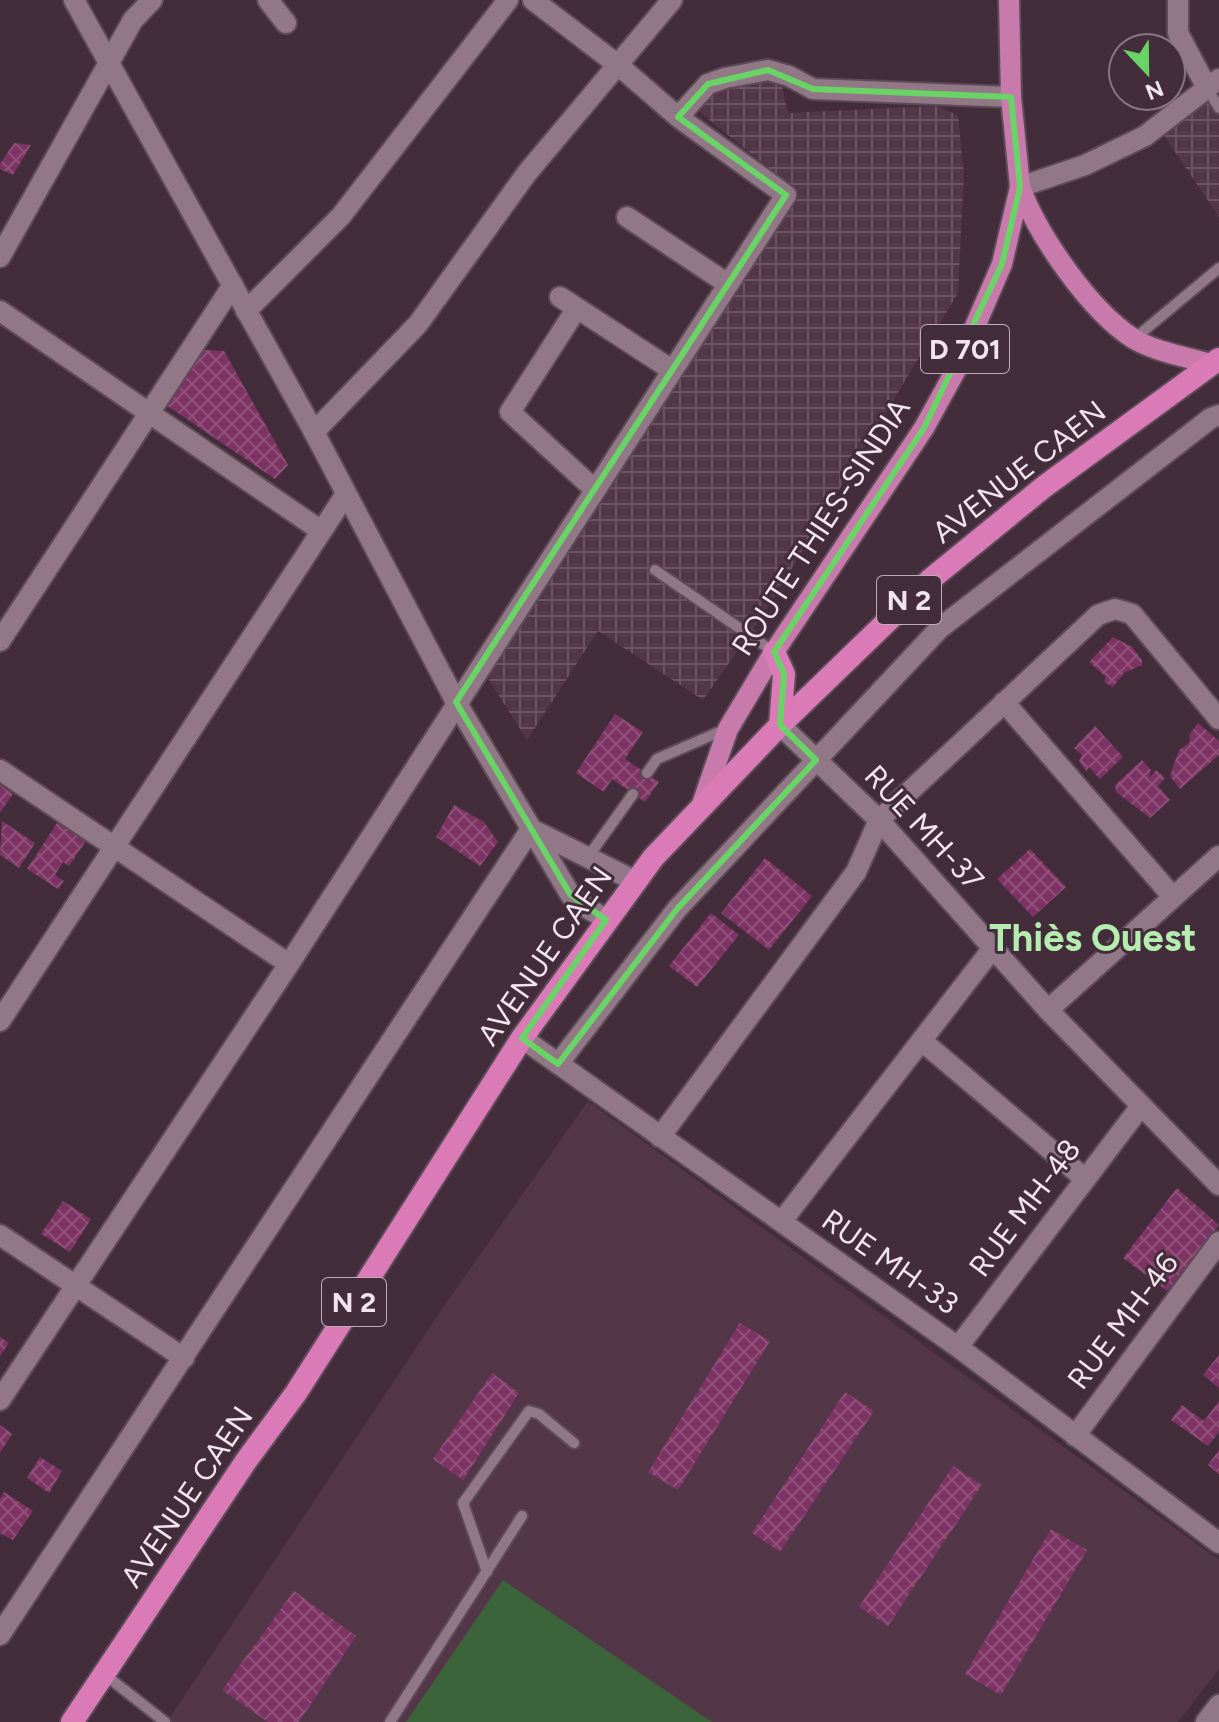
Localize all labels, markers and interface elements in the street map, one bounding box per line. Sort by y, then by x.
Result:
north arrow [1107,32,1187,112]
text: N [1141,74,1167,106]
road number: D 701 [921,325,1009,373]
street label: ROUTE THIES-SINDIA [724,390,918,662]
street label: AVENUE CAEN [925,392,1113,551]
road number: N 2 [877,576,941,624]
street label: RUE MH-37 [857,757,992,898]
street label: AVENUE CAEN [469,859,620,1052]
district label: Thiès Ouest [989,915,1197,961]
street label: RUE MH-48 [961,1132,1088,1284]
street label: RUE MH-33 [815,1201,966,1322]
street label: RUE MH-46 [1059,1245,1186,1396]
road number: N 2 [322,1278,386,1326]
street label: AVENUE CAEN [113,1399,261,1594]

